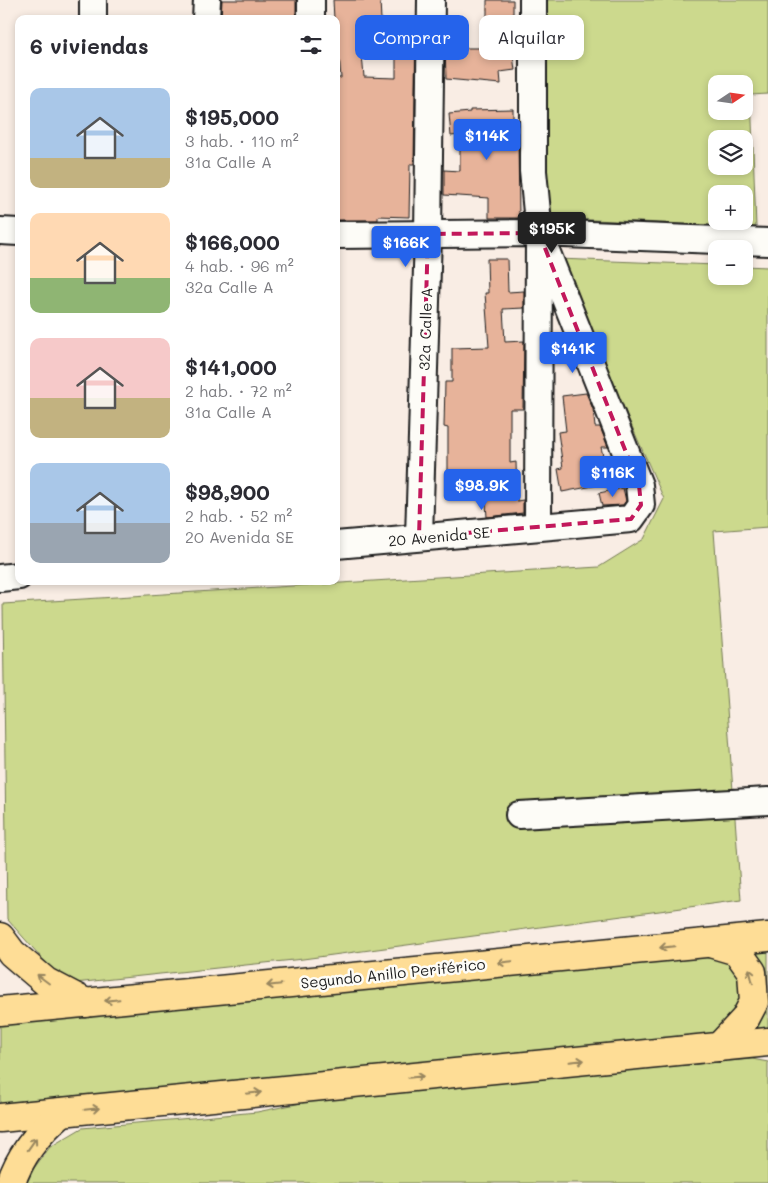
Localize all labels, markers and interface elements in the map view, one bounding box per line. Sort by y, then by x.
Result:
chip: Comprar [355,15,469,60]
chip: Alquilar [479,15,584,60]
icon: filters [297,31,325,59]
text: 6 viviendas [30,32,149,59]
north arrow [708,75,752,120]
map controls [708,75,753,285]
text: $195,000 [185,103,279,130]
icon: home [70,108,130,168]
pin: $114K [452,119,522,161]
text: $114K [465,124,509,145]
text: 3 hab. · 110 m² [185,130,299,151]
button: layers [708,130,753,175]
text: 31a Calle A [185,151,272,172]
button: + [708,185,753,230]
pin: $195K [517,212,587,254]
text: $195K [529,217,575,238]
pin: $166K [371,226,441,268]
text: $166,000 [185,228,280,255]
text: $166K [383,231,429,252]
icon: home [70,233,130,293]
button: − [708,240,753,285]
text: 4 hab. · 96 m² [185,255,294,276]
text: 32a Calle A [185,276,274,297]
street label: 32a Calle A [414,287,436,371]
pin: $141K [538,332,608,374]
text: $141K [551,337,595,358]
text: $141,000 [185,353,277,380]
icon: home [70,358,130,418]
text: 2 hab. · 72 m² [185,380,292,401]
text: 31a Calle A [185,401,272,422]
pin: $116K [578,456,648,498]
text: $116K [591,461,635,482]
pin: $98.9K [441,468,523,511]
text: $98.9K [455,474,509,495]
text: $98,900 [185,478,270,505]
icon: home [70,483,130,543]
text: 2 hab. · 52 m² [185,505,292,526]
street label: 20 Avenida SE [387,522,491,550]
text: 20 Avenida SE [185,526,294,547]
one-way arrow [659,942,675,951]
street label: Segundo Anillo Periférico [300,953,486,993]
one-way arrow [498,957,514,967]
one-way arrow [746,969,755,985]
one-way arrow [36,974,50,984]
one-way arrow [266,980,282,989]
one-way arrow [105,995,121,1005]
one-way arrow [569,1056,585,1066]
one-way arrow [407,1072,423,1082]
one-way arrow [246,1088,262,1098]
one-way arrow [84,1104,100,1114]
one-way arrow [27,1137,37,1151]

